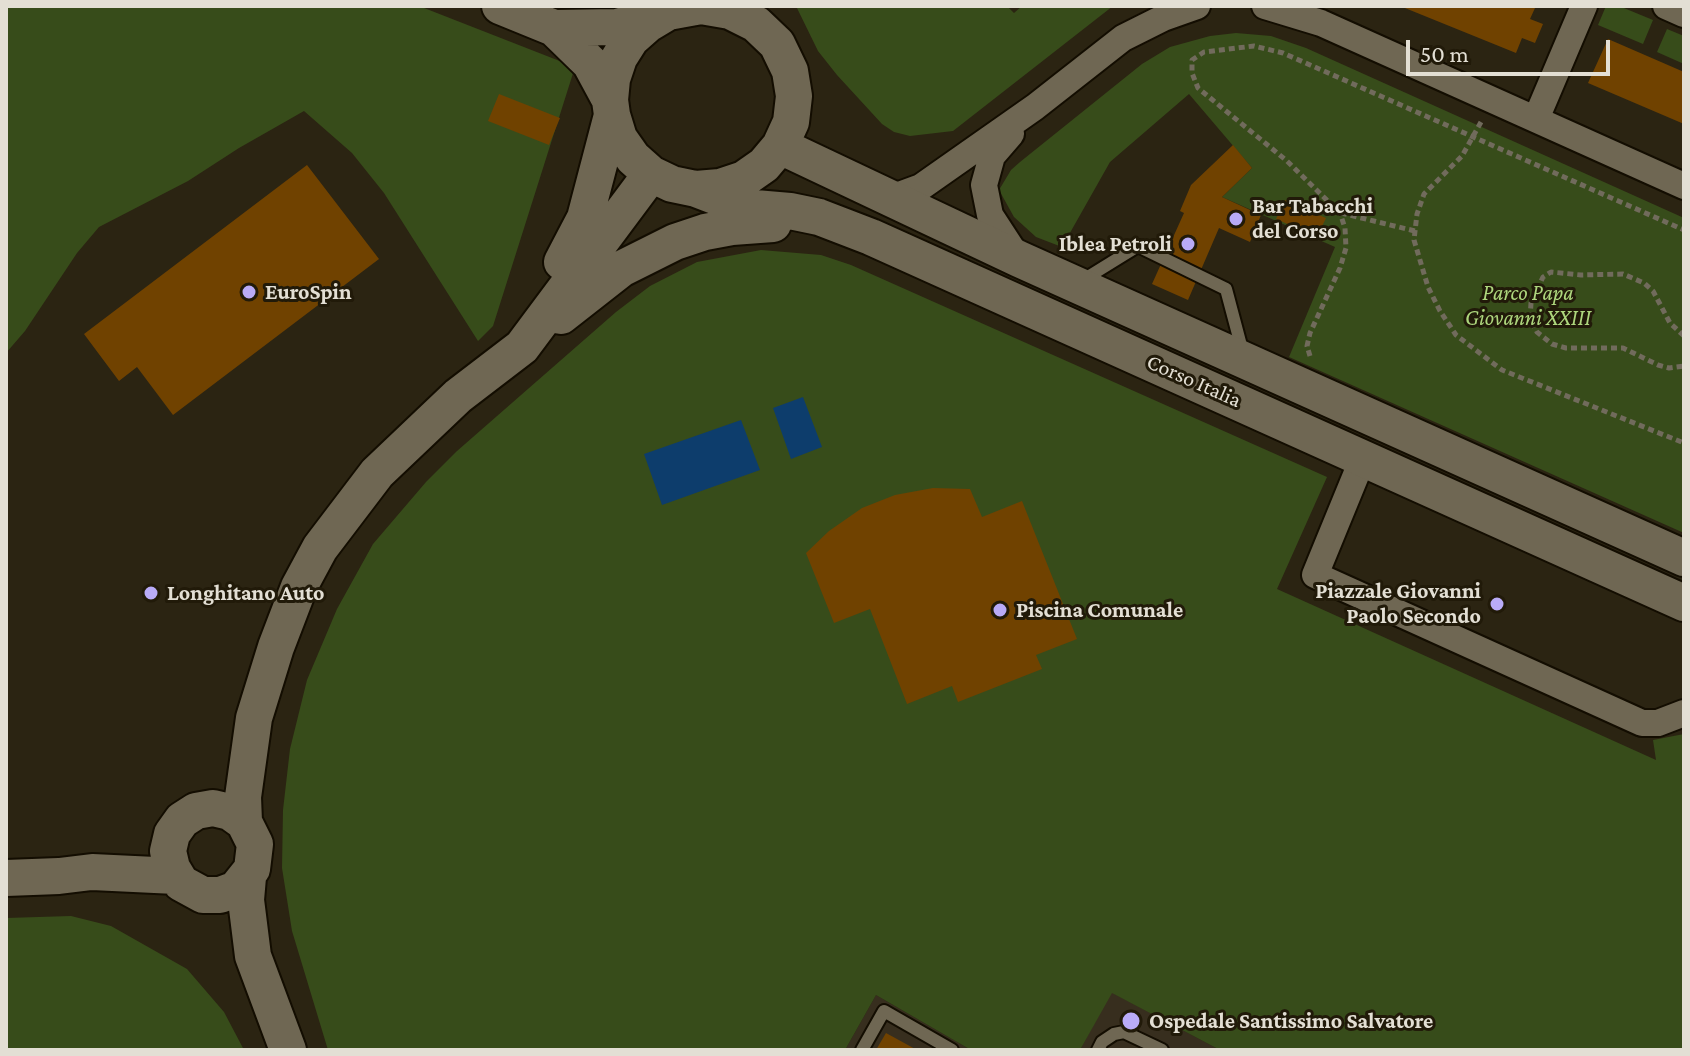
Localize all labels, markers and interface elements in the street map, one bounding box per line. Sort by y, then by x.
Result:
scale bar [1410,24,1614,74]
text: 50 m [1420,40,1469,67]
place label: Bar Tabacchi del Corso [1252,193,1373,244]
marker: Bar Tabacchi del Corso [1227,210,1245,228]
place label: Iblea Petroli [1059,231,1172,257]
marker: Iblea Petroli [1179,235,1197,253]
place label: EuroSpin [265,279,352,305]
park label: Parco Papa Giovanni XXIII [1465,280,1591,332]
marker: EuroSpin [240,283,258,301]
street label: Corso Italia [1143,348,1245,414]
place label: Piazzale Giovanni Paolo Secondo [1315,578,1481,630]
place label: Longhitano Auto [167,580,324,606]
marker: Longhitano Auto [142,584,160,602]
marker: Piazzale Giovanni Paolo Secondo [1488,595,1506,613]
place label: Piscina Comunale [1016,597,1183,623]
marker: Piscina Comunale [991,601,1009,619]
place label: Ospedale Santissimo Salvatore [1149,1008,1433,1034]
marker: Ospedale Santissimo Salvatore [1120,1010,1142,1032]

